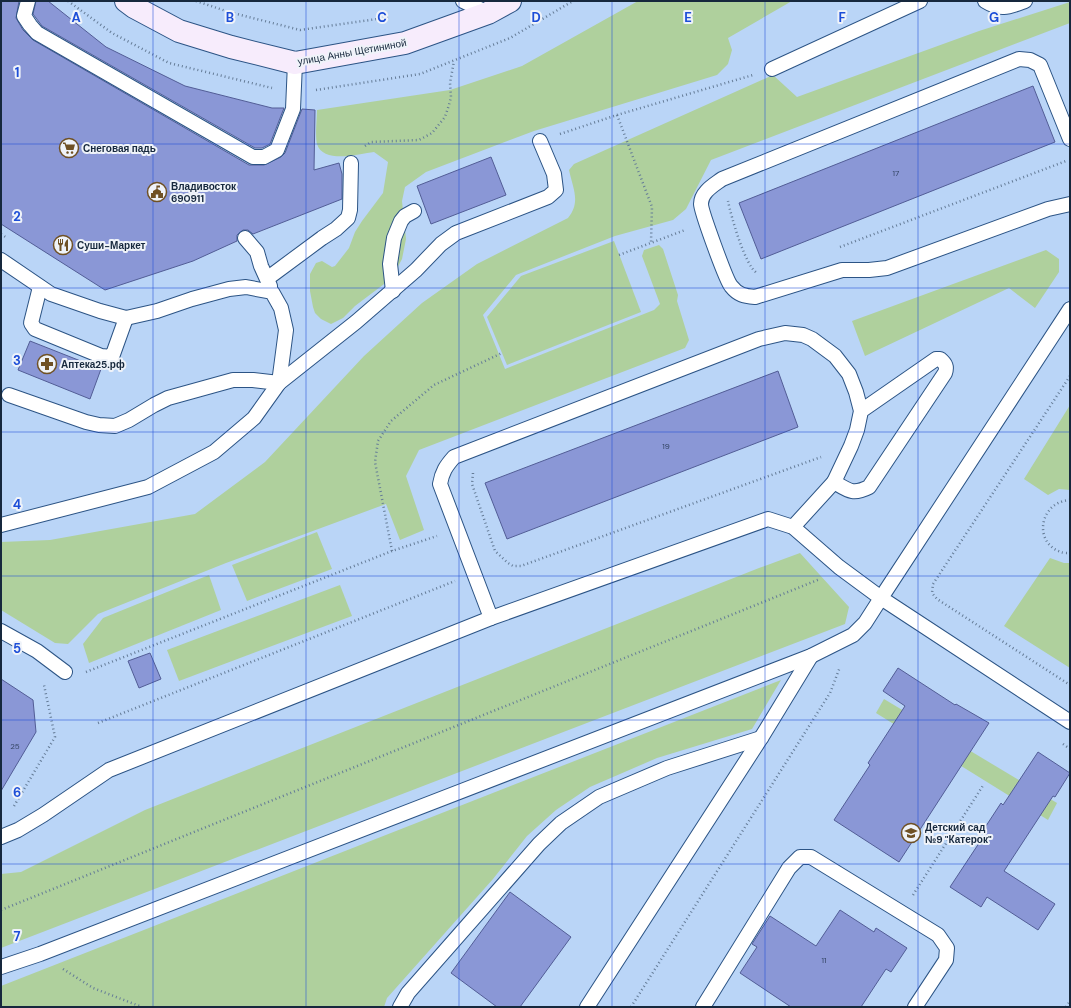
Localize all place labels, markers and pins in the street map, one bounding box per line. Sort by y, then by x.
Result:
supermarket icon: Снеговая падь [58,137,80,159]
place label: Снеговая падь [83,142,156,155]
place label: Владивосток 690911 [171,180,237,205]
public building icon: Владивосток 690911 [146,181,168,203]
restaurant icon: Суши-Маркет [52,234,74,256]
place label: Суши-Маркет [77,239,146,252]
pharmacy icon: Аптека25.рф [36,353,58,375]
place label: Аптека25.рф [61,358,125,371]
place label: Детский сад №9 "Катерок" [925,821,992,846]
school or university icon: Детский сад №9 "Катерок" [900,822,922,844]

